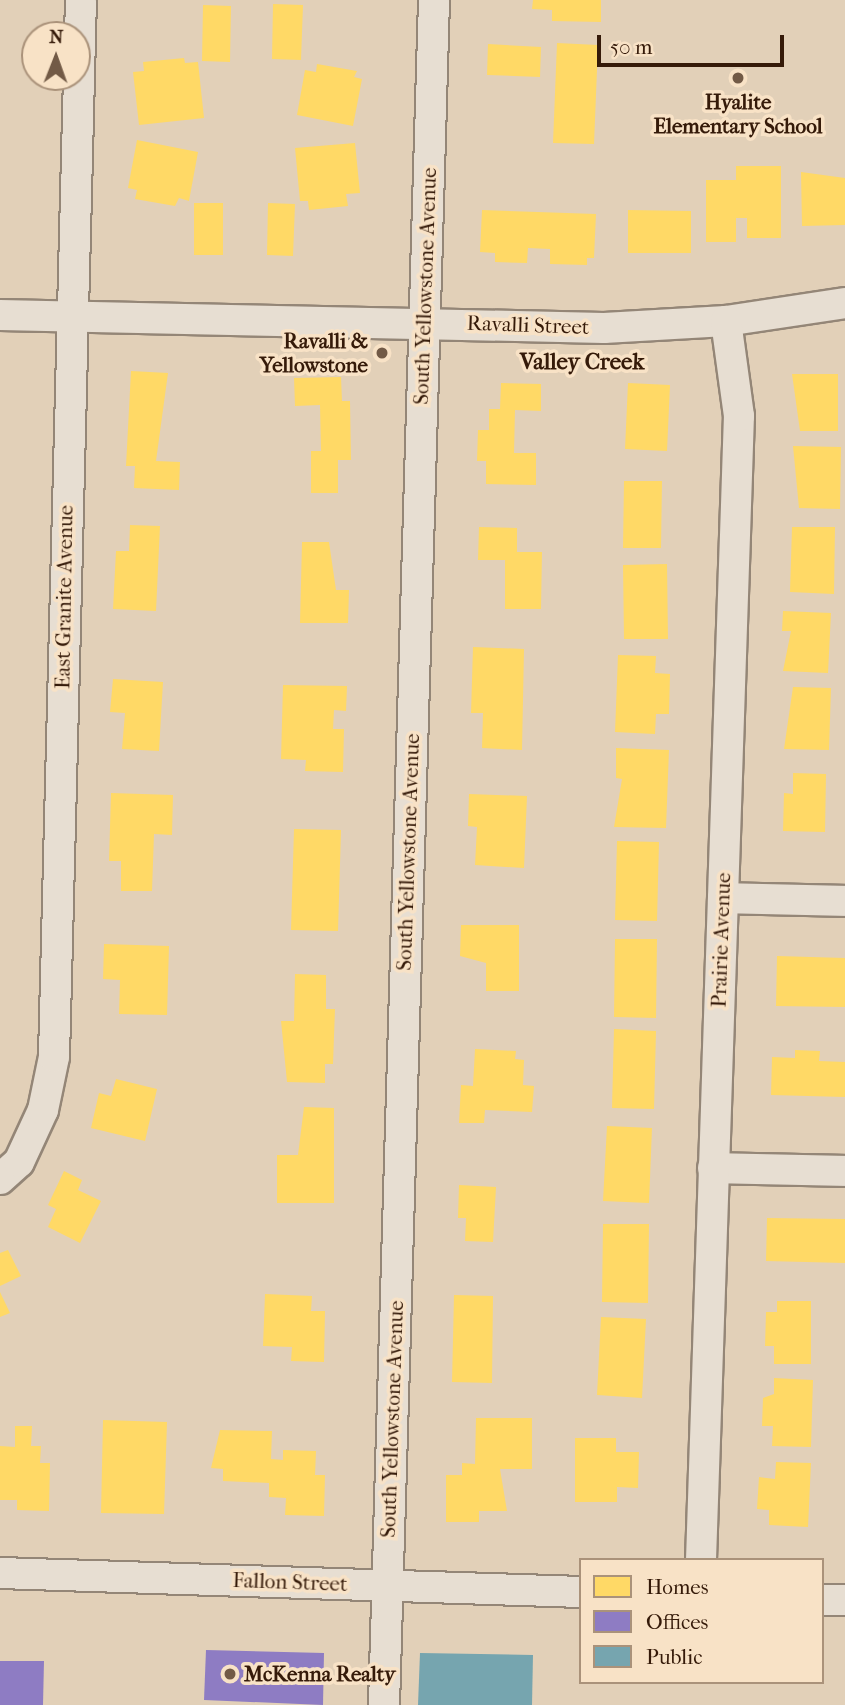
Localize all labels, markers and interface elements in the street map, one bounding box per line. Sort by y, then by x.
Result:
north arrow [21,21,91,91]
scale bar [600,21,787,65]
text: N [49,26,64,48]
text: 50 m [610,35,653,59]
marker: Hyalite Elementary School [730,70,746,86]
place label: Hyalite Elementary School [653,89,823,139]
street label: South Yellowstone Avenue [408,167,442,405]
street label: Ravalli Street [466,310,590,340]
place label: Ravalli & Yellowstone [260,328,368,378]
marker: Ravalli & Yellowstone [374,345,390,361]
district label: Valley Creek [520,348,644,376]
street label: East Granite Avenue [50,505,78,689]
street label: South Yellowstone Avenue [391,733,425,971]
street label: Prairie Avenue [706,872,736,1008]
street label: South Yellowstone Avenue [375,1300,409,1538]
legend [579,1558,824,1684]
street label: Fallon Street [232,1567,348,1597]
text: Homes [646,1575,708,1599]
text: Offices [646,1610,708,1634]
text: Public [646,1645,702,1669]
place label: McKenna Realty [244,1661,395,1687]
marker: McKenna Realty [222,1666,238,1682]

